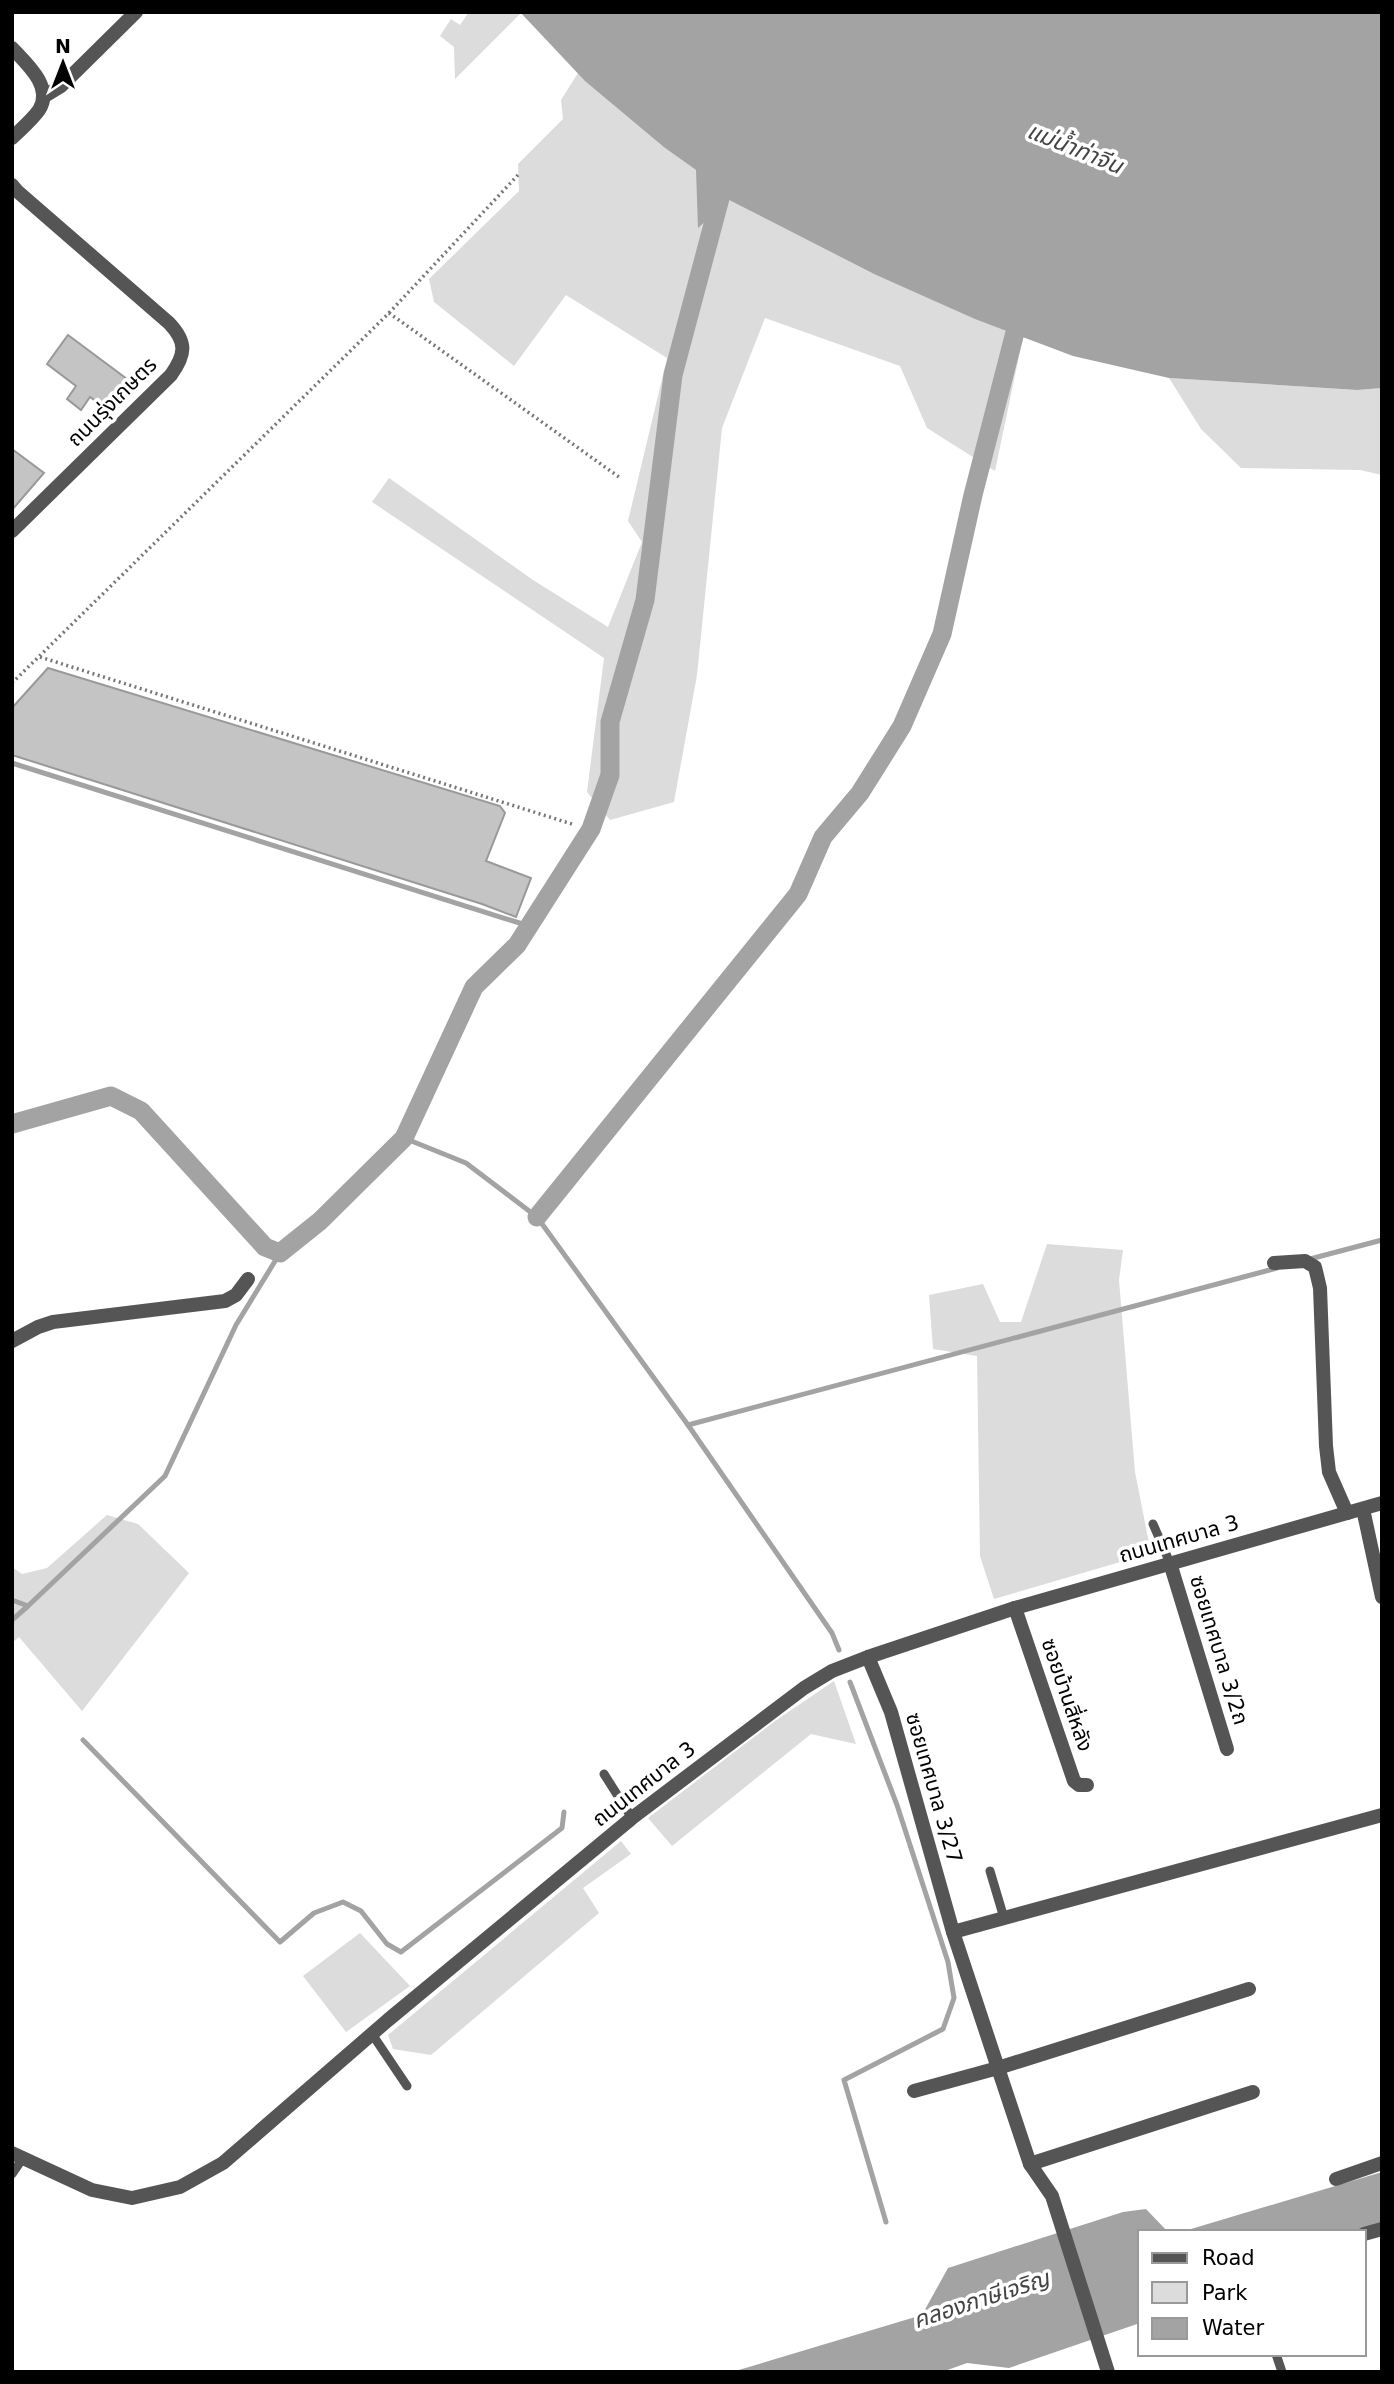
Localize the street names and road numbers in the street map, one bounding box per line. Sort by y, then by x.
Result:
street label: ถนนรุ่งเกษตร [63,353,162,452]
street label: ถนนเทศบาล 3 [1116,1510,1242,1568]
street label: ซอยเทศบาล 3/2ถ [1185,1573,1253,1727]
street label: ซอยบ้านสี่หลัง [1036,1634,1100,1755]
street label: ซอยเทศบาล 3/27 [901,1710,967,1866]
street label: ถนนเทศบาล 3 [588,1736,700,1832]

